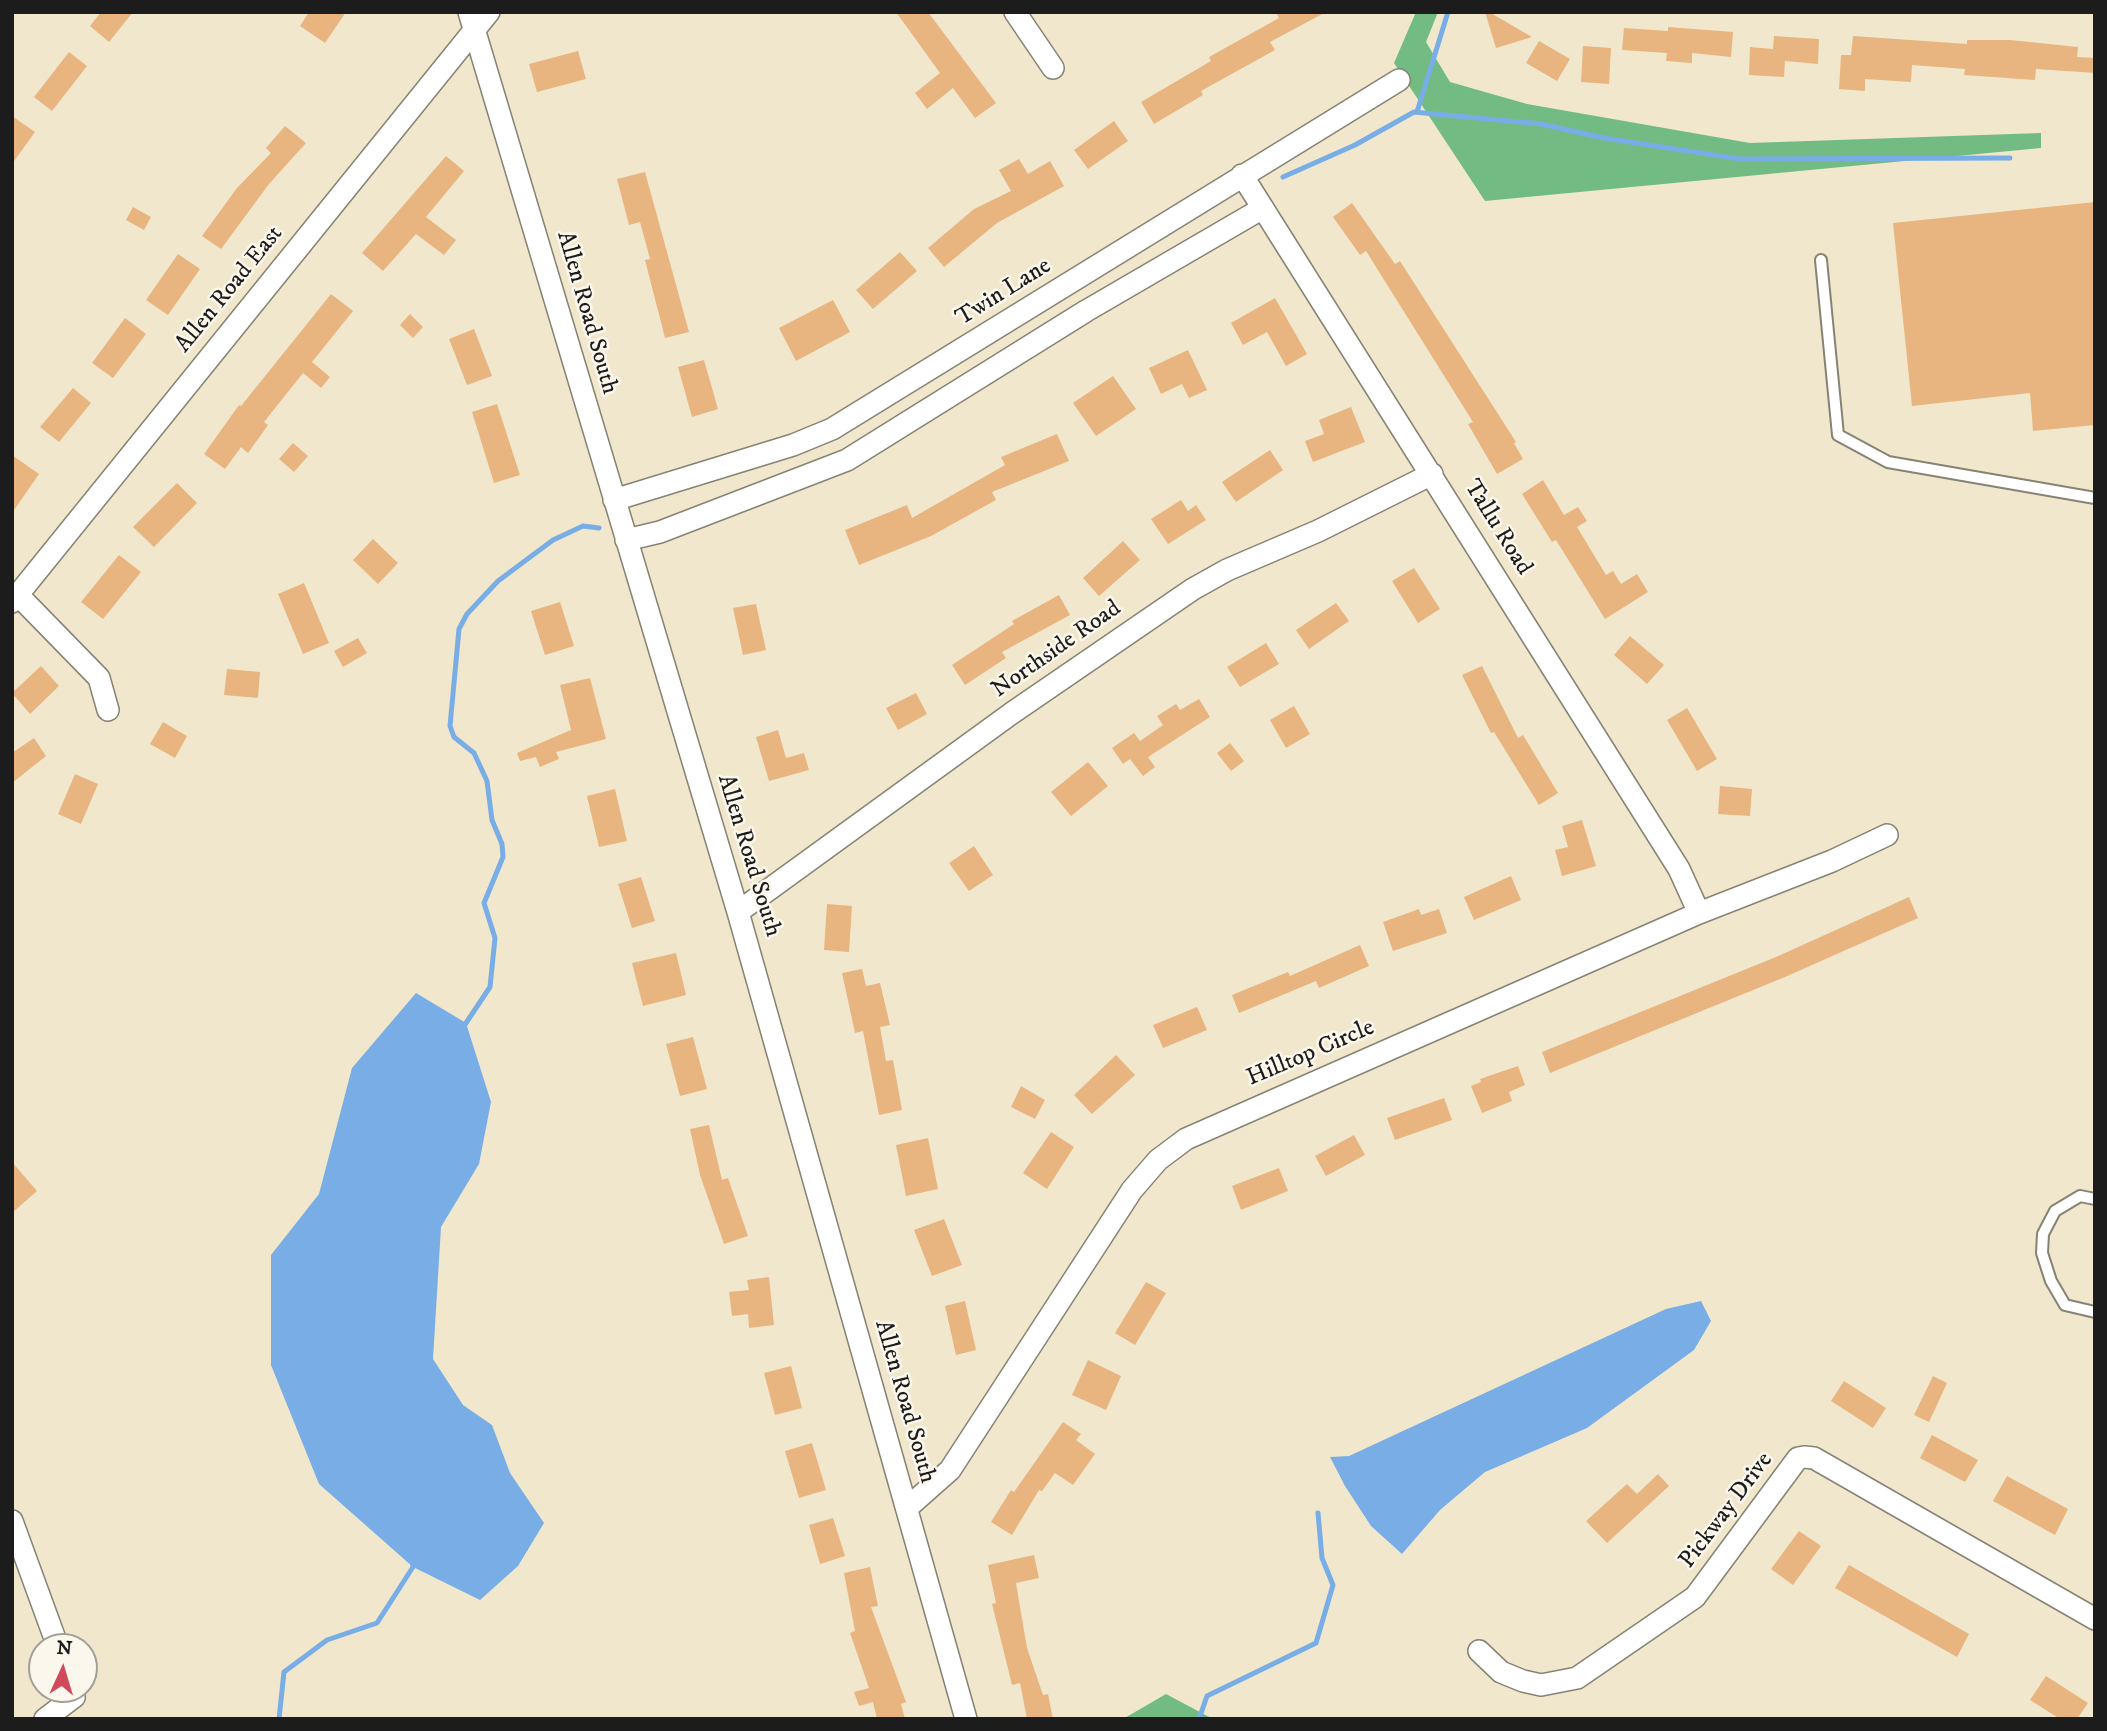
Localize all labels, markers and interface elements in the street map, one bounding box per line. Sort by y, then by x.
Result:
street label: Allen Road East [170,221,290,359]
street label: Allen Road South [549,228,623,398]
street label: Twin Lane [951,253,1057,333]
street label: Tallu Road [1456,475,1538,581]
street label: Northside Road [987,595,1127,705]
street label: Allen Road South [710,771,786,941]
street label: Hilltop Circle [1243,1014,1379,1094]
street label: Allen Road South [867,1317,941,1487]
street label: Pickway Drive [1674,1447,1780,1575]
north arrow [28,1633,98,1703]
text: N [56,1637,73,1661]

